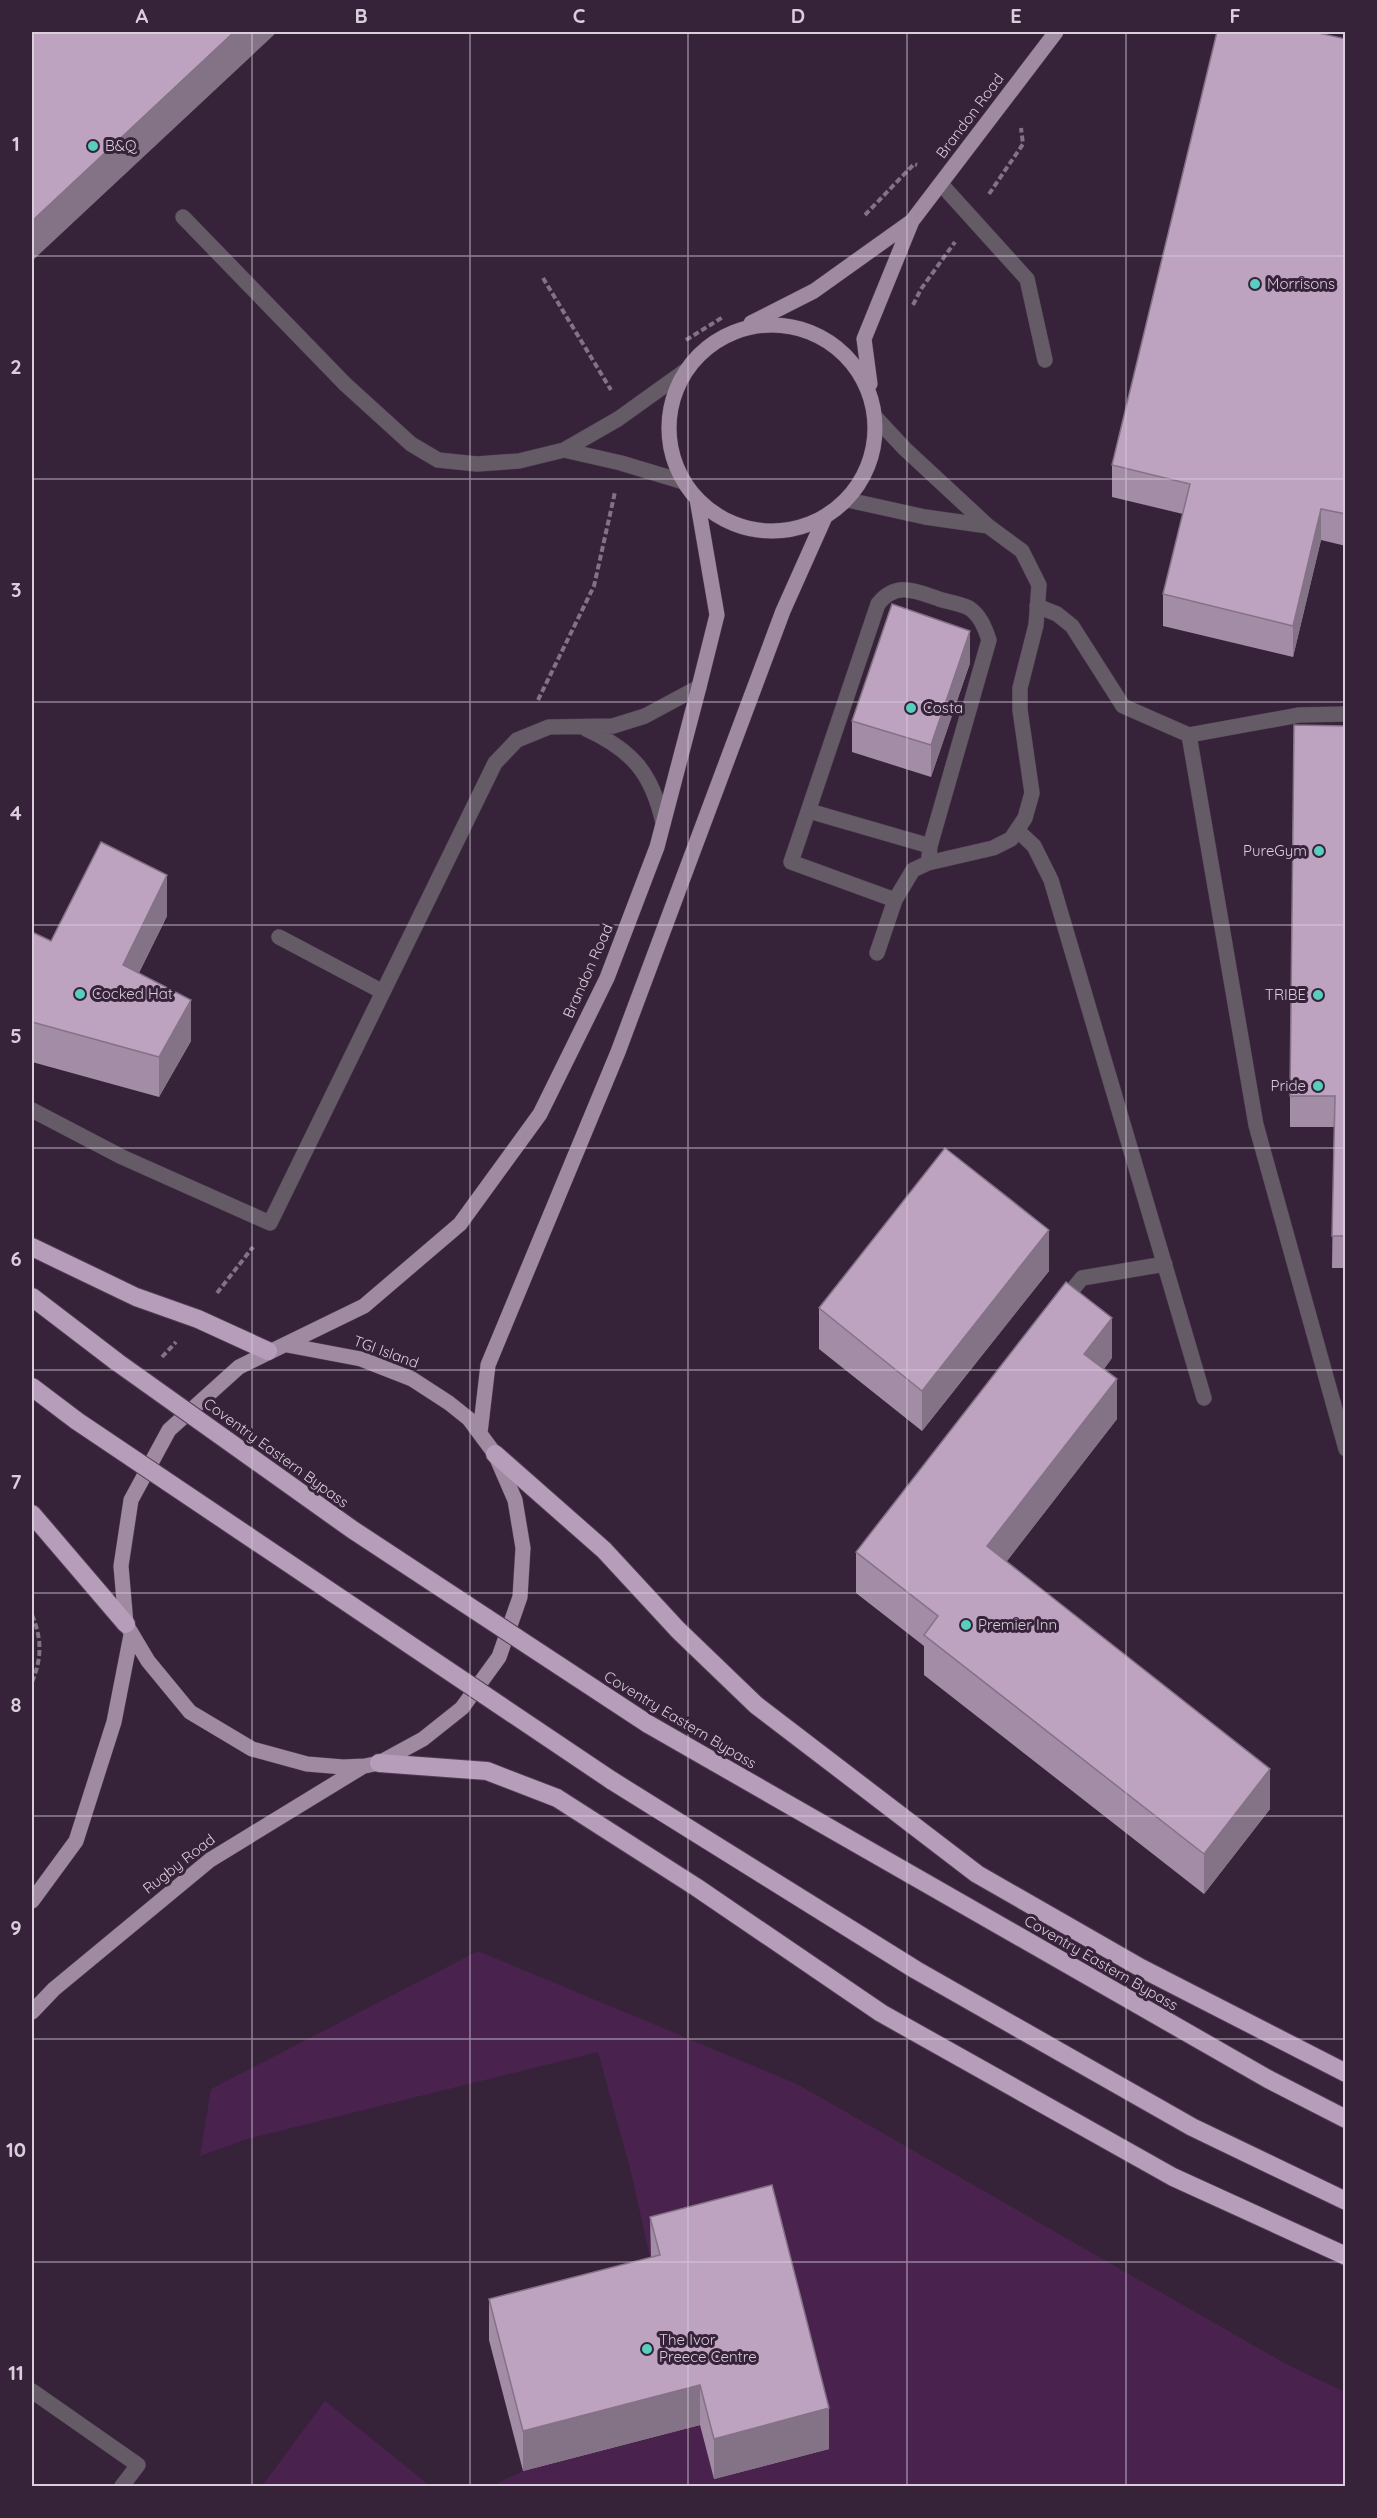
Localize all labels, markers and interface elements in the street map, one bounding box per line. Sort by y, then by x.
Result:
text: A [136,3,149,28]
text: B [354,3,368,28]
text: C [573,3,586,28]
text: D [791,3,805,28]
text: E [1010,3,1022,28]
text: F [1229,3,1241,28]
street label: Brandon Road [932,70,1008,162]
text: 1 [12,131,20,156]
place label: B&Q [105,136,137,155]
marker: B&Q [86,139,100,153]
place label: Morrisons [1267,274,1335,293]
marker: Morrisons [1248,277,1262,291]
text: 2 [10,354,22,379]
text: 3 [11,577,21,602]
place label: Costa [923,698,963,717]
marker: Costa [904,701,918,715]
text: 4 [10,800,22,825]
place label: PureGym [1243,841,1307,860]
marker: PureGym [1312,844,1326,858]
street label: Brandon Road [558,921,617,1021]
place label: Cocked Hat [92,984,173,1003]
place label: TRIBE [1265,985,1306,1004]
marker: Cocked Hat [73,987,87,1001]
marker: TRIBE [1311,988,1325,1002]
text: 5 [10,1023,22,1048]
place label: Pride [1271,1076,1306,1095]
marker: Pride [1311,1079,1325,1093]
text: 6 [10,1246,22,1271]
street label: TGI Island [351,1331,421,1372]
street label: Coventry Eastern Bypass [200,1394,352,1512]
text: 7 [11,1469,22,1494]
place label: Premier Inn [978,1615,1057,1634]
marker: Premier Inn [959,1618,973,1632]
street label: Coventry Eastern Bypass [601,1666,760,1773]
text: 8 [11,1692,22,1717]
street label: Rugby Road [139,1829,219,1898]
street label: Coventry Eastern Bypass [1021,1911,1182,2014]
text: 9 [10,1915,22,1940]
text: 10 [6,2137,26,2162]
place label: The Ivor Preece Centre [659,2330,757,2366]
marker: The Ivor Preece Centre [640,2342,654,2356]
text: 11 [8,2360,24,2385]

